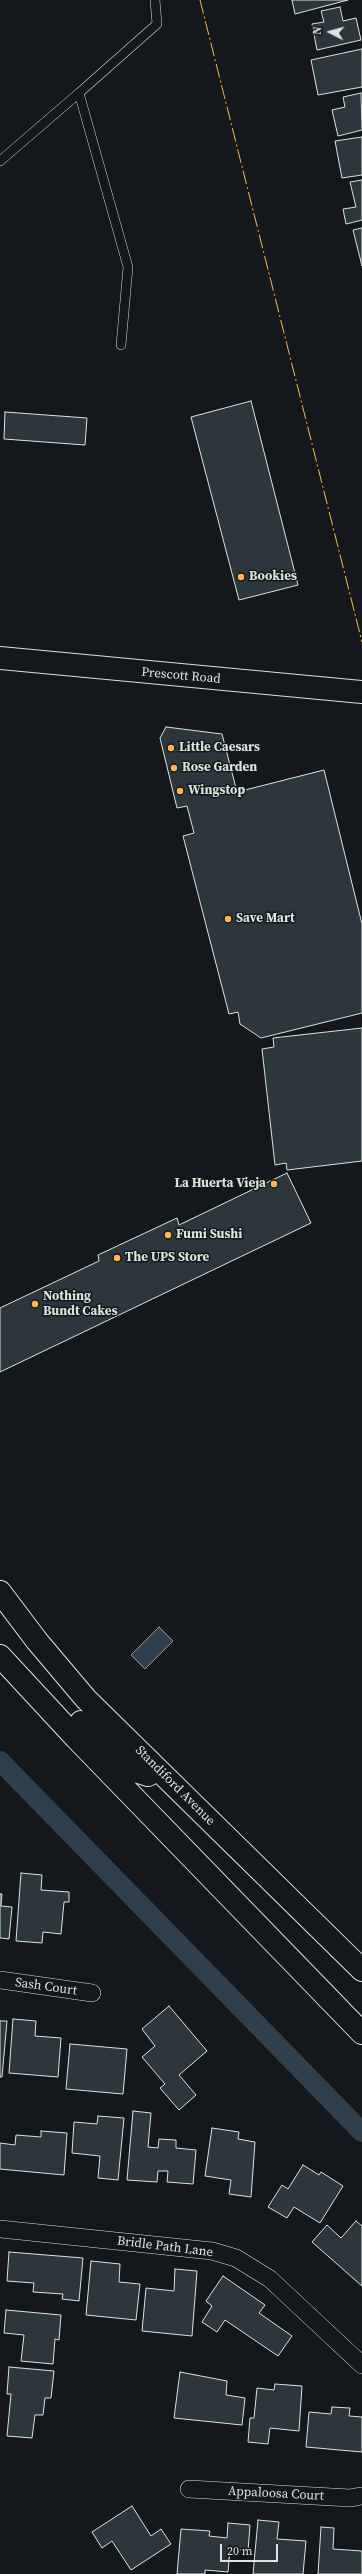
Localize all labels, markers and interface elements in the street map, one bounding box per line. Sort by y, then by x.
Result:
north arrow [310,12,350,52]
text: N [310,26,325,35]
place label: Bookies [249,569,297,585]
marker: Bookies [236,572,246,582]
street label: Prescott Road [141,665,221,687]
place label: Little Caesars [179,740,260,756]
marker: Little Caesars [166,743,176,753]
place label: Rose Garden [182,760,257,776]
marker: Rose Garden [169,763,179,773]
place label: Wingstop [188,783,245,799]
marker: Wingstop [175,786,185,796]
place label: Save Mart [236,911,295,927]
marker: Save Mart [223,914,233,924]
place label: La Huerta Vieja [174,1176,266,1192]
marker: La Huerta Vieja [269,1179,279,1189]
place label: Fumi Sushi [176,1227,242,1243]
marker: Fumi Sushi [163,1230,173,1240]
place label: The UPS Store [125,1250,209,1266]
marker: The UPS Store [112,1253,122,1263]
place label: Nothing Bundt Cakes [43,1289,118,1320]
marker: Nothing Bundt Cakes [30,1299,40,1309]
street label: Standiford Avenue [132,1743,218,1829]
street label: Sash Court [14,1975,78,1999]
street label: Bridle Path Lane [116,2233,214,2261]
street label: Appaloosa Court [228,2484,324,2504]
scale bar [222,2536,280,2562]
text: 20 m [227,2543,253,2559]

